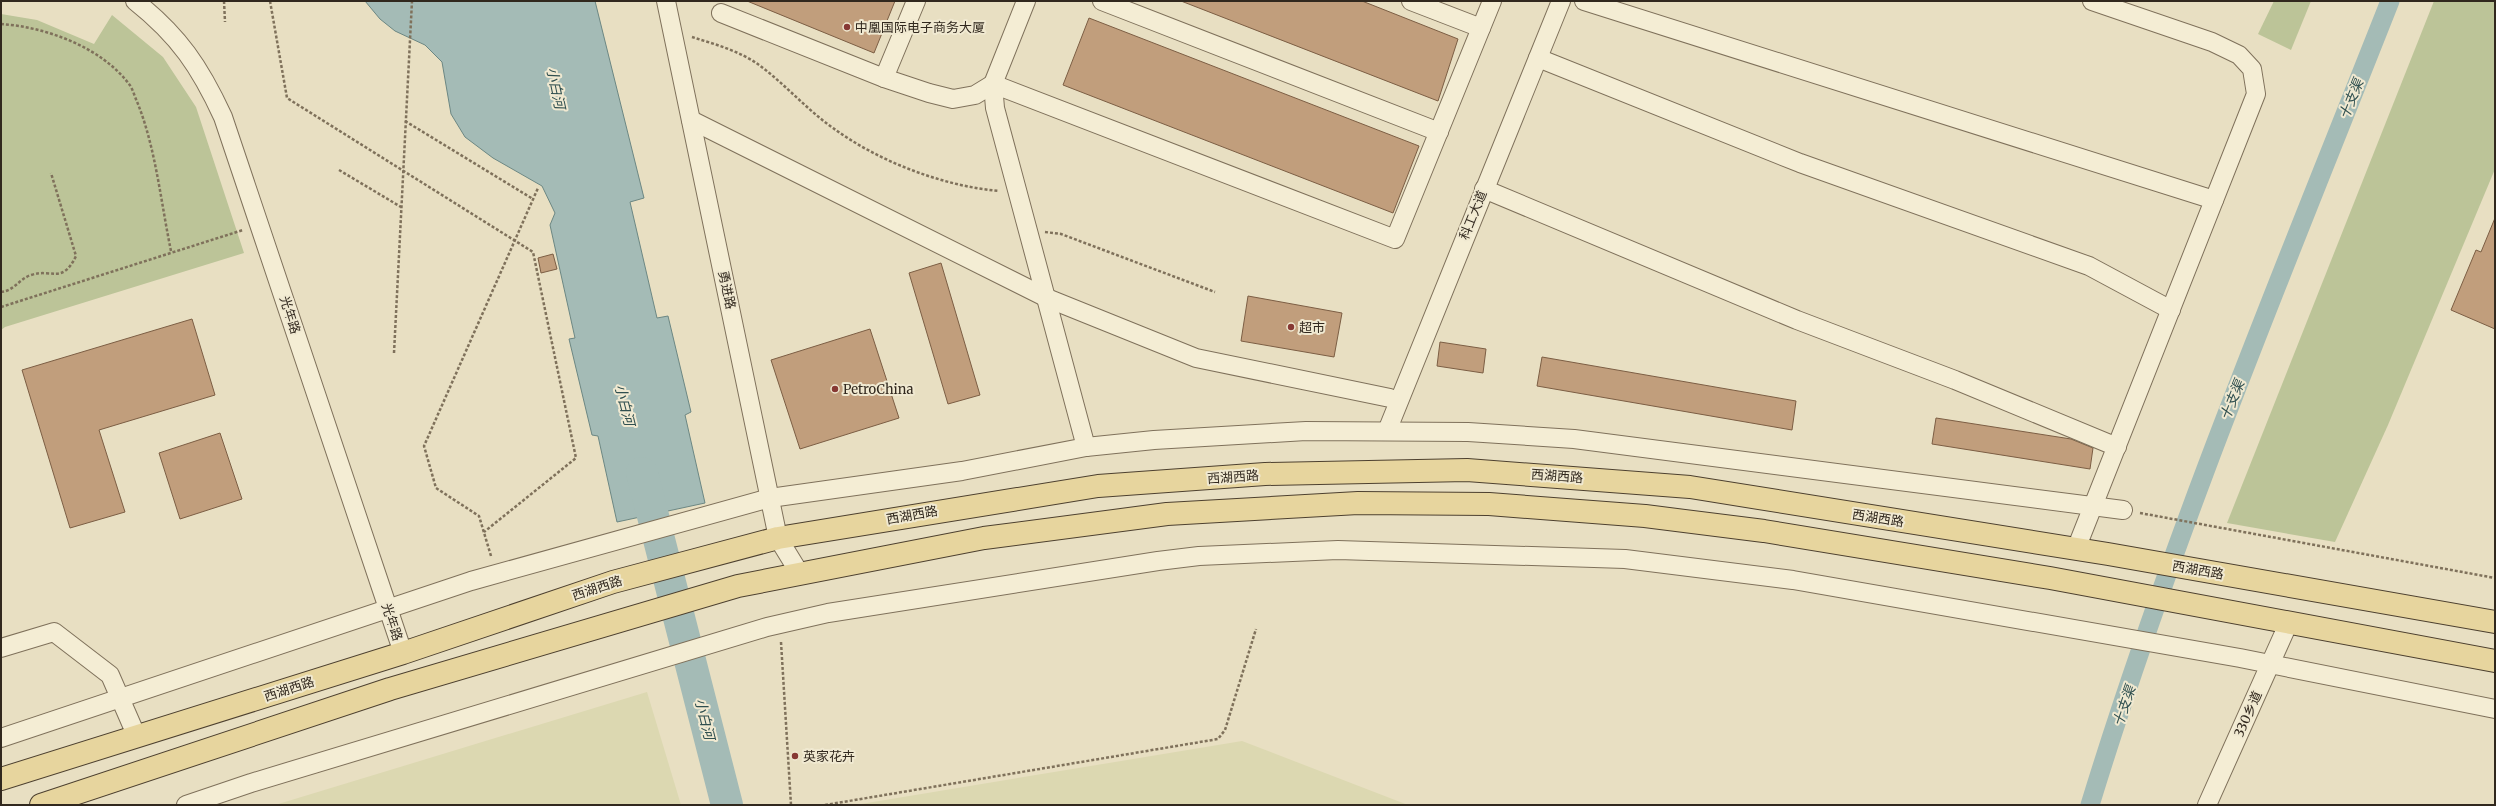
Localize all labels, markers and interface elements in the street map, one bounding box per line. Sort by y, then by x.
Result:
place label: 中凰国际电子商务大厦 [855,19,985,36]
marker: 中凰国际电子商务大厦 [842,22,852,32]
water label: 小白河 [543,66,570,113]
water label: 十支渠 [2335,74,2368,122]
street label: 科工大道 [1455,188,1491,242]
street label: 勇进路 [715,269,739,311]
street label: 光年路 [276,294,304,336]
place label: 超市 [1299,319,1325,336]
marker: 超市 [1286,322,1296,332]
water label: 十支渠 [2216,375,2249,423]
place label: PetroChina [843,381,913,398]
water label: 小白河 [611,382,640,430]
marker: PetroChina [830,384,840,394]
street label: 西湖西路 [1530,466,1584,486]
street label: 西湖西路 [1206,467,1260,487]
street label: 西湖西路 [885,502,939,528]
street label: 西湖西路 [1851,506,1905,530]
street label: 西湖西路 [2171,557,2225,583]
street label: 西湖西路 [570,572,624,604]
street label: 光年路 [378,601,406,643]
street label: 西湖西路 [262,673,316,705]
water label: 十支渠 [2109,681,2140,729]
street label: 330乡道 [2230,688,2266,740]
water label: 小白河 [691,696,720,744]
place label: 英家花卉 [803,748,855,765]
marker: 英家花卉 [790,751,800,761]

